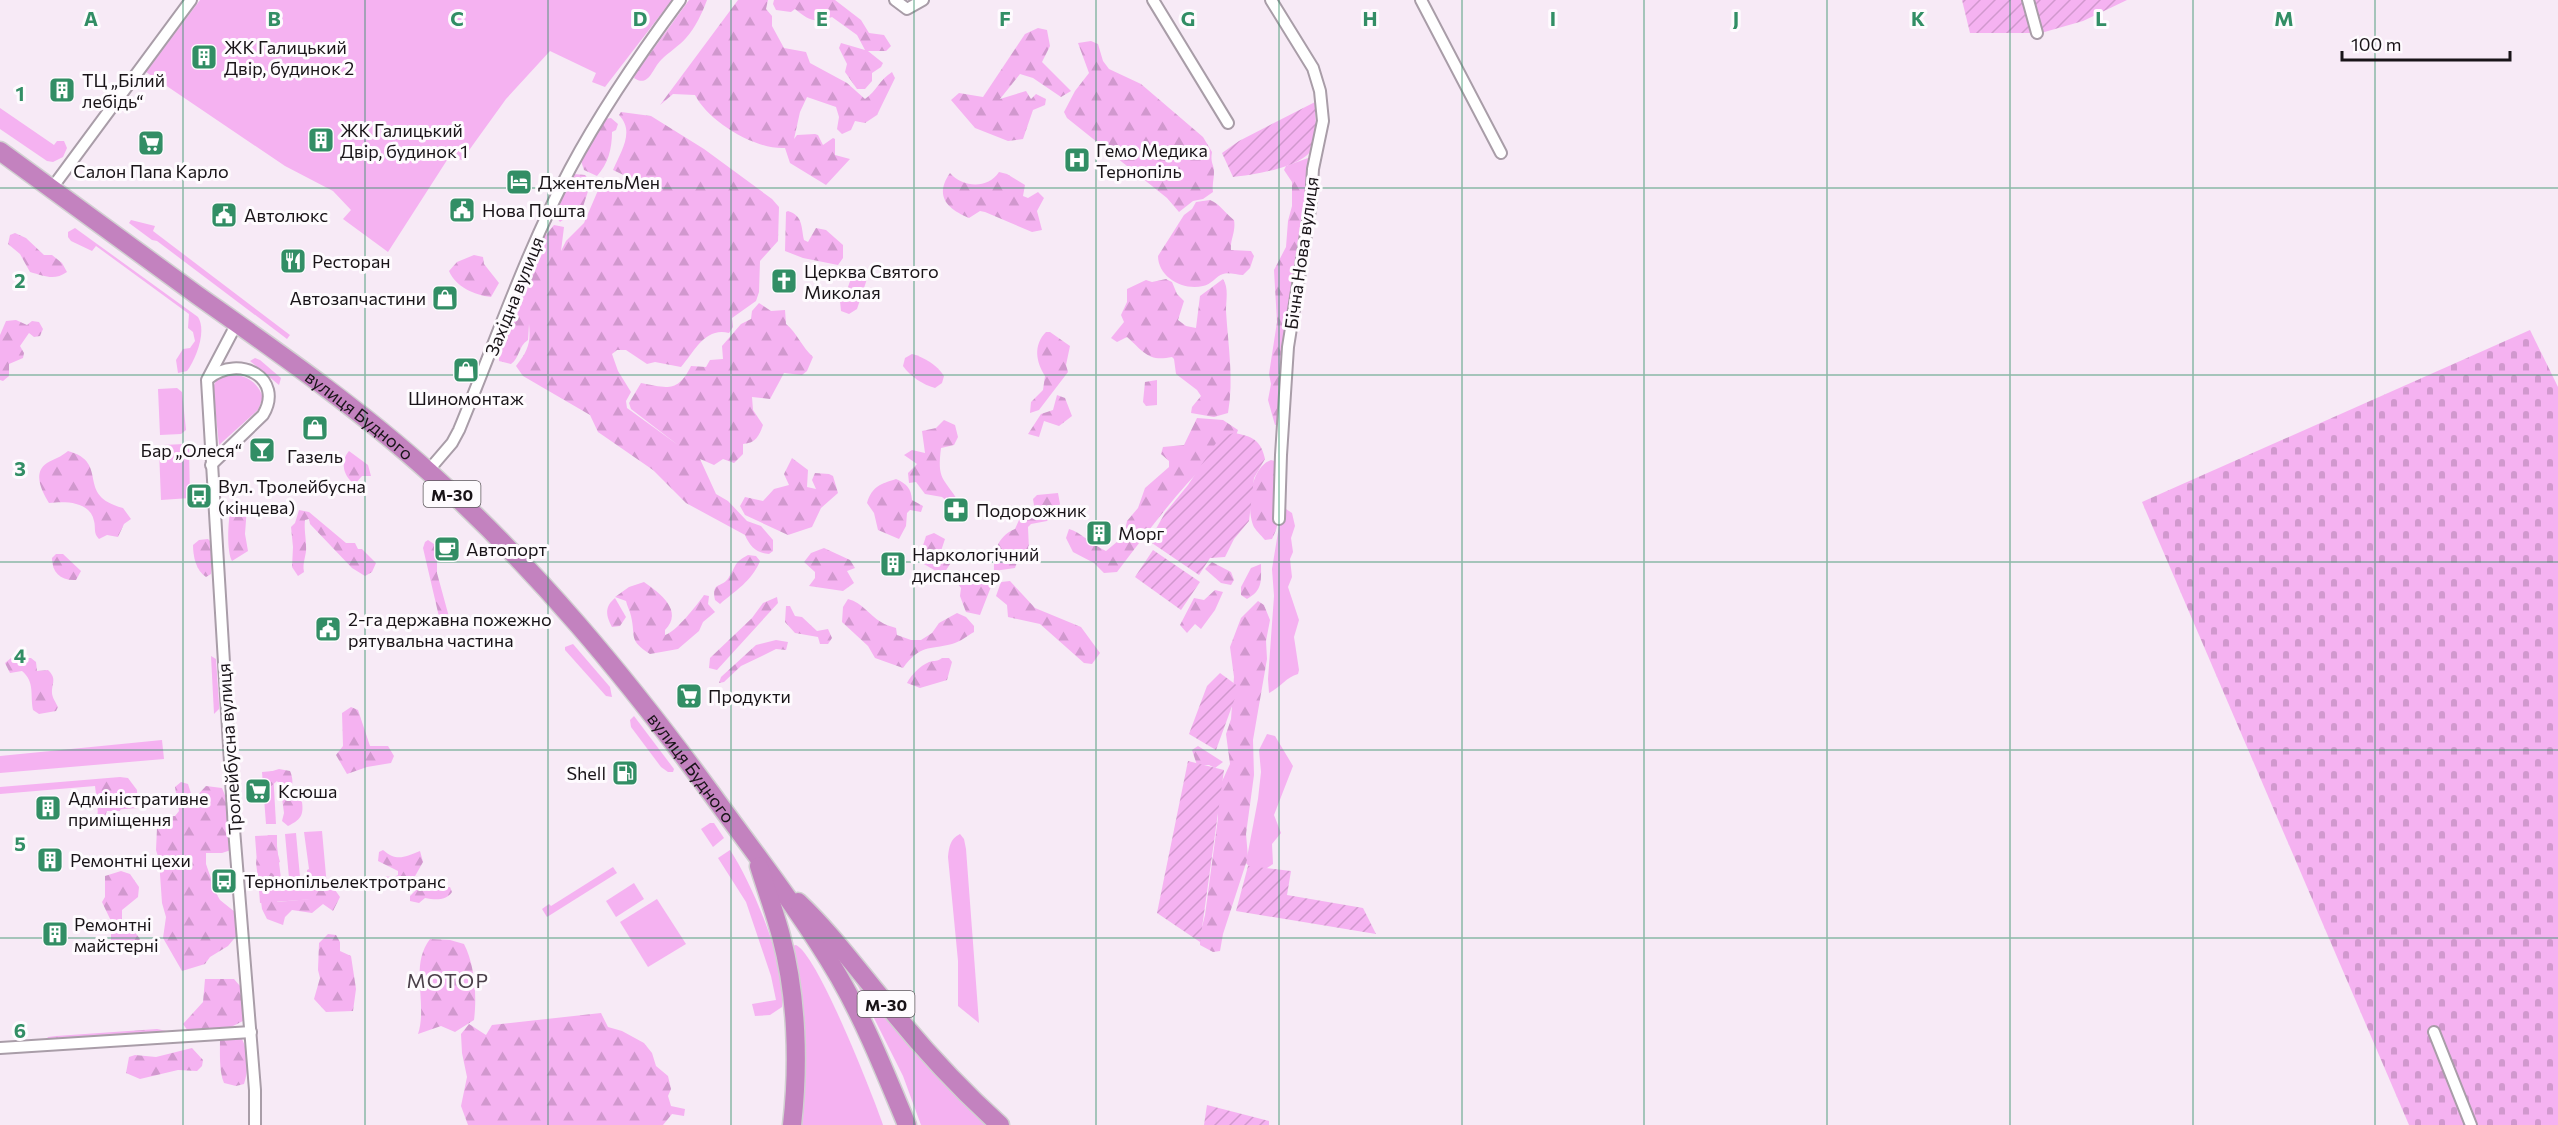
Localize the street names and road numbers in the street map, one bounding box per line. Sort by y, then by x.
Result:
street label: Бічна Нова вулиця [1279,175,1323,331]
street label: Західна вулиця [480,233,548,359]
street label: вулиця Будного [301,365,418,464]
road number: М-30 [424,481,480,507]
street label: Тролейбусна вулиця [212,663,246,835]
street label: вулиця Будного [643,708,740,827]
road number: М-30 [858,991,914,1017]

